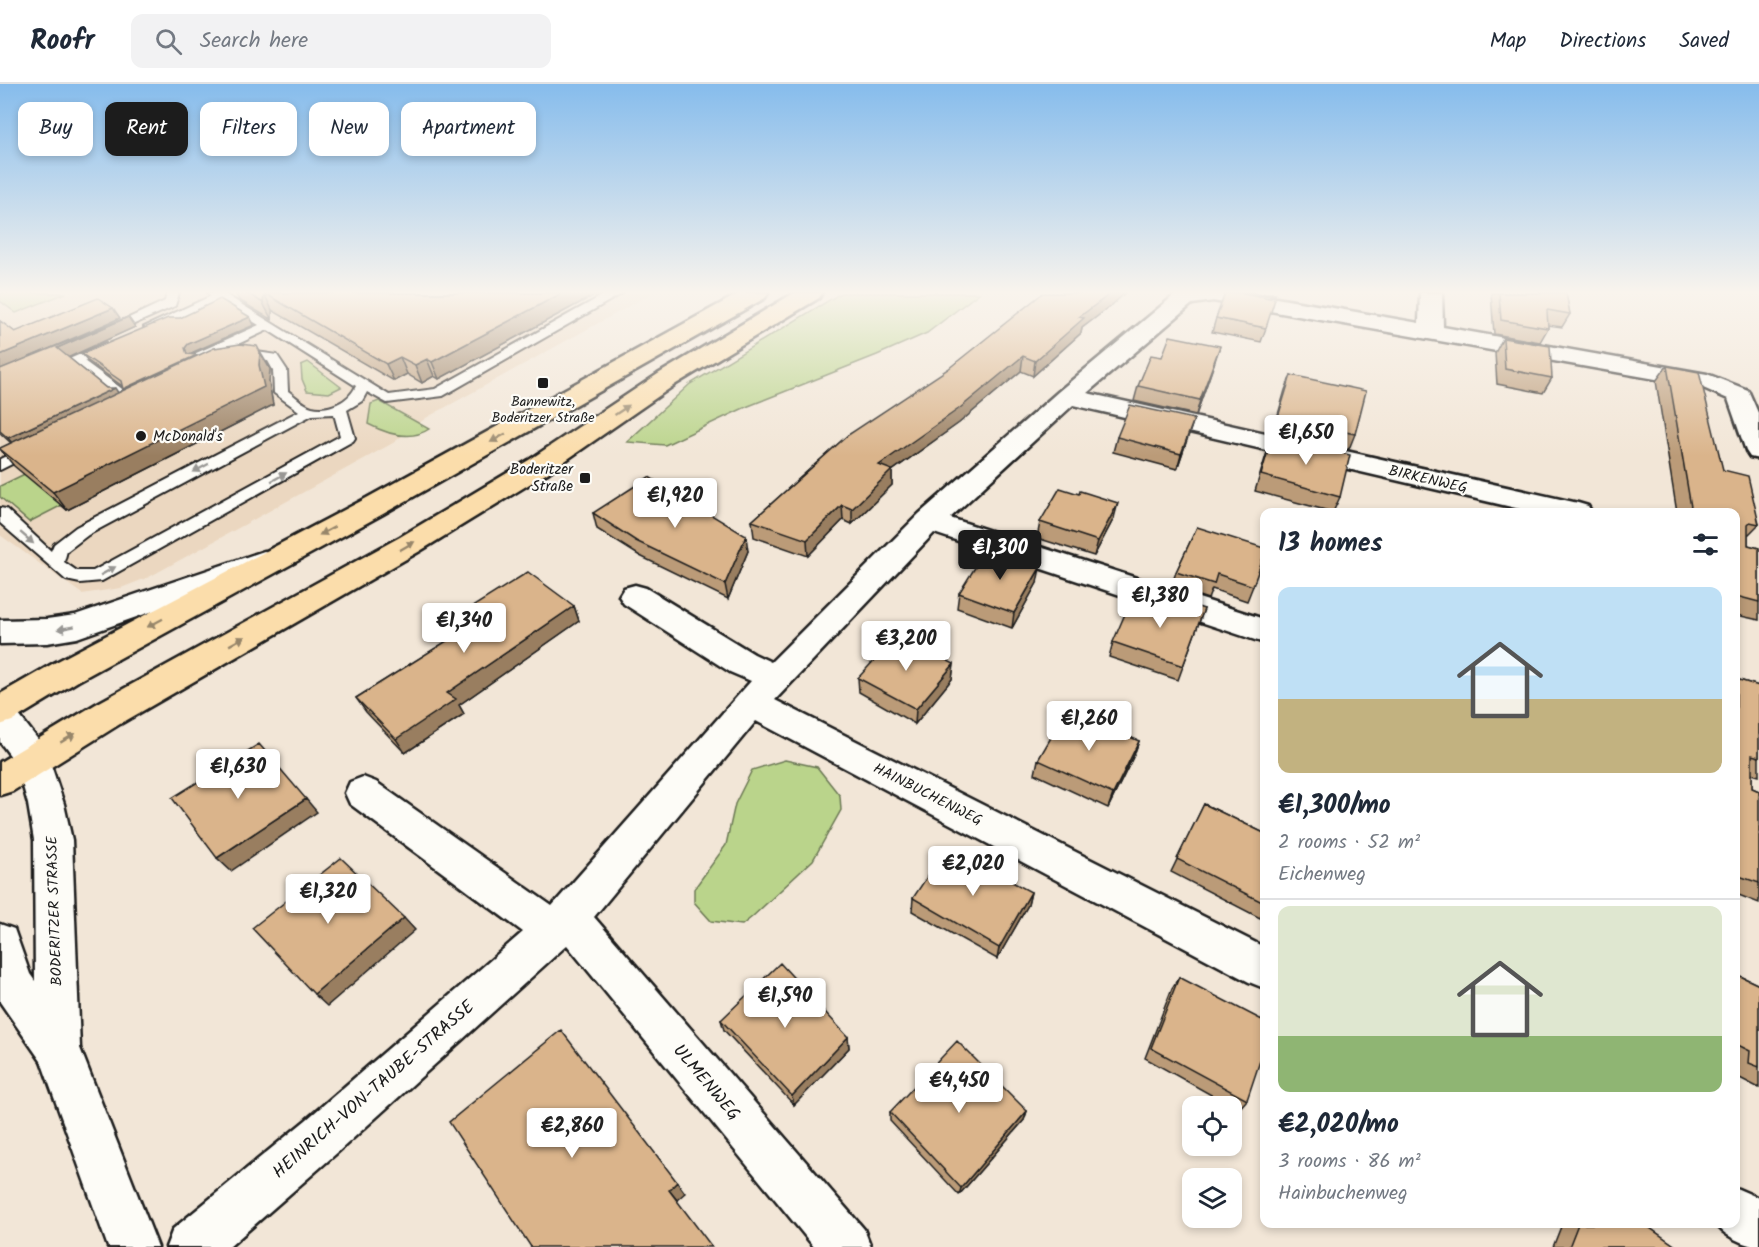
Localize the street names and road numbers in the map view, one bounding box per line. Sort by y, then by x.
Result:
street label: BIRKENWEG [1386,459,1470,501]
street label: HAINBUCHENWEG [869,757,987,833]
street label: BODERITZER STRASSE [40,834,70,986]
street label: HEINRICH-VON-TAUBE-STRASSE [266,993,482,1187]
street label: ULMENWEG [665,1038,747,1128]

